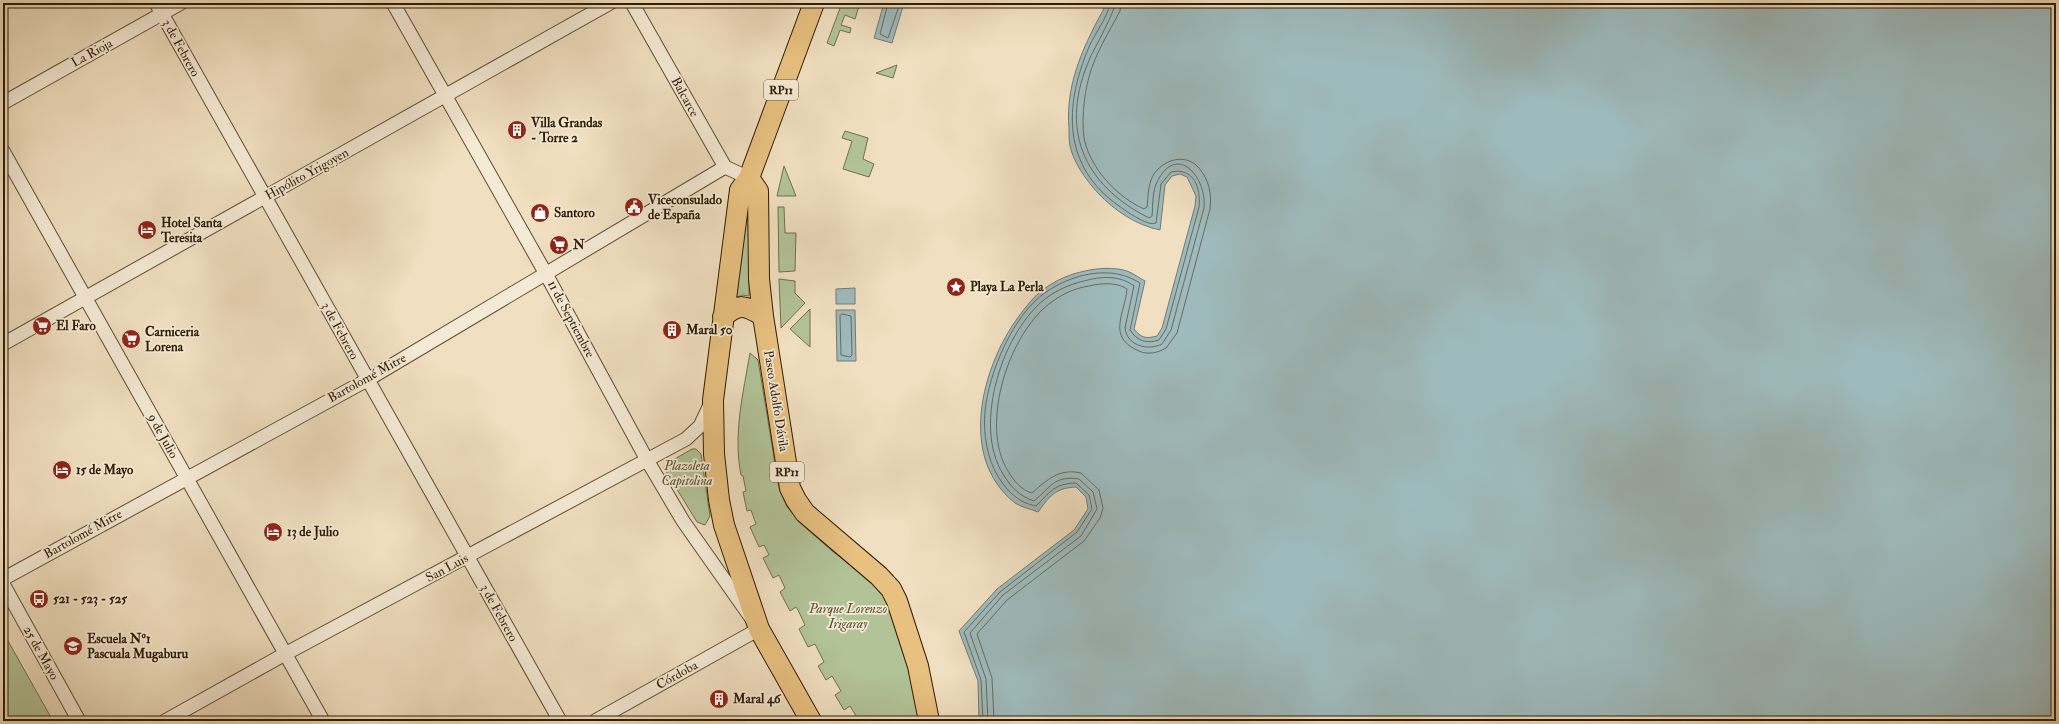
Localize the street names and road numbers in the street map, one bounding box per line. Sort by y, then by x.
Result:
street label: 3 de Febrero [159,16,203,80]
street label: La Rioja [69,35,116,71]
street label: Balcarce [668,74,703,120]
road number: RP11 [764,80,798,100]
street label: Hipólito Yrigoyen [262,144,352,204]
street label: 11 de Septiembre [543,278,598,361]
street label: 3 de Febrero [318,299,362,363]
street label: Paseo Adolfo Dávila [760,349,792,453]
street label: Bartolomé Mitre [325,350,410,406]
street label: 9 de Julio [144,410,182,461]
road number: RP11 [770,462,804,482]
street label: Bartolomé Mitre [41,506,126,562]
street label: San Luis [423,550,472,586]
street label: 3 de Febrero [477,581,521,645]
street label: 25 de Mayo [19,623,62,683]
street label: Córdoba [653,657,701,693]

